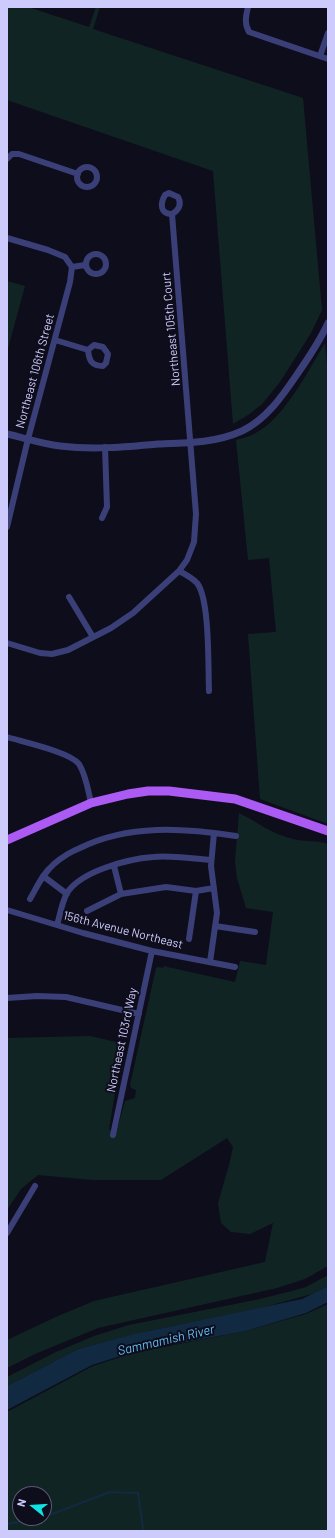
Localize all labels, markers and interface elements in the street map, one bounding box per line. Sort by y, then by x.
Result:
street label: Northeast 105th Court [159,271,183,387]
street label: Northeast 106th Street [13,312,57,430]
street label: 156th Avenue Northeast [62,908,184,952]
street label: Northeast 103rd Way [104,986,140,1094]
water label: Sammamish River [116,1321,216,1359]
north arrow [12,1486,52,1526]
text: N [14,1497,28,1508]

